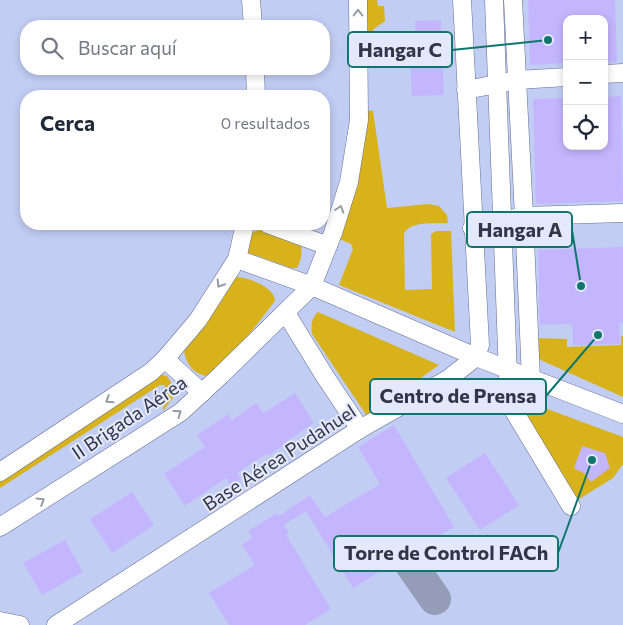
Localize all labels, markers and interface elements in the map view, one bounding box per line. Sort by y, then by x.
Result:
one-way arrow [353,9,363,17]
map controls [563,15,608,150]
button: + [563,15,608,60]
search box [20,20,330,75]
callout: Hangar C [348,32,452,67]
icon: search [38,34,66,62]
text: Buscar aquí [78,36,177,59]
text: Hangar C [358,37,442,61]
button: − [563,60,608,105]
button: locate [563,105,608,150]
text: Cerca [40,110,95,135]
text: 0 resultados [221,113,310,132]
one-way arrow [335,205,345,213]
callout: Hangar A [467,212,572,247]
text: Hangar A [477,217,563,241]
one-way arrow [217,279,227,288]
street label: II Brigada Aérea [67,370,191,464]
callout: Centro de Prensa [370,379,546,414]
text: Centro de Prensa [380,383,536,407]
one-way arrow [106,394,115,403]
street label: Base Aérea Pudahuel [198,399,360,515]
one-way arrow [172,411,181,419]
one-way arrow [36,497,45,507]
callout: Torre de Control FACh [334,536,558,571]
text: Torre de Control FACh [344,540,548,564]

